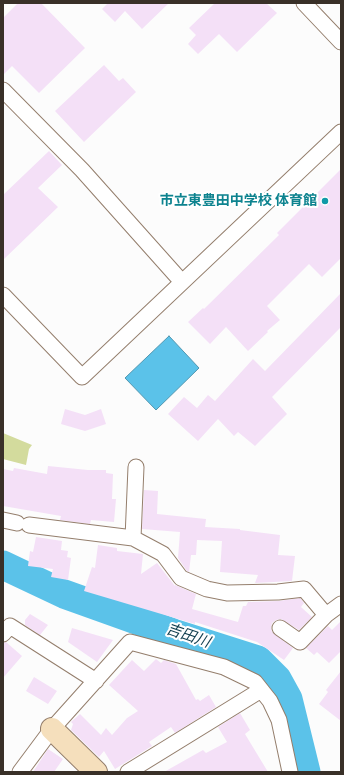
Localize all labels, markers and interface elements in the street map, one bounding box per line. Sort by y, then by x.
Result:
place label: 市立東豊田中学校 体育館 [160,193,317,209]
marker: 市立東豊田中学校 体育館 [320,196,330,206]
water label: 吉田川 [164,620,212,652]

